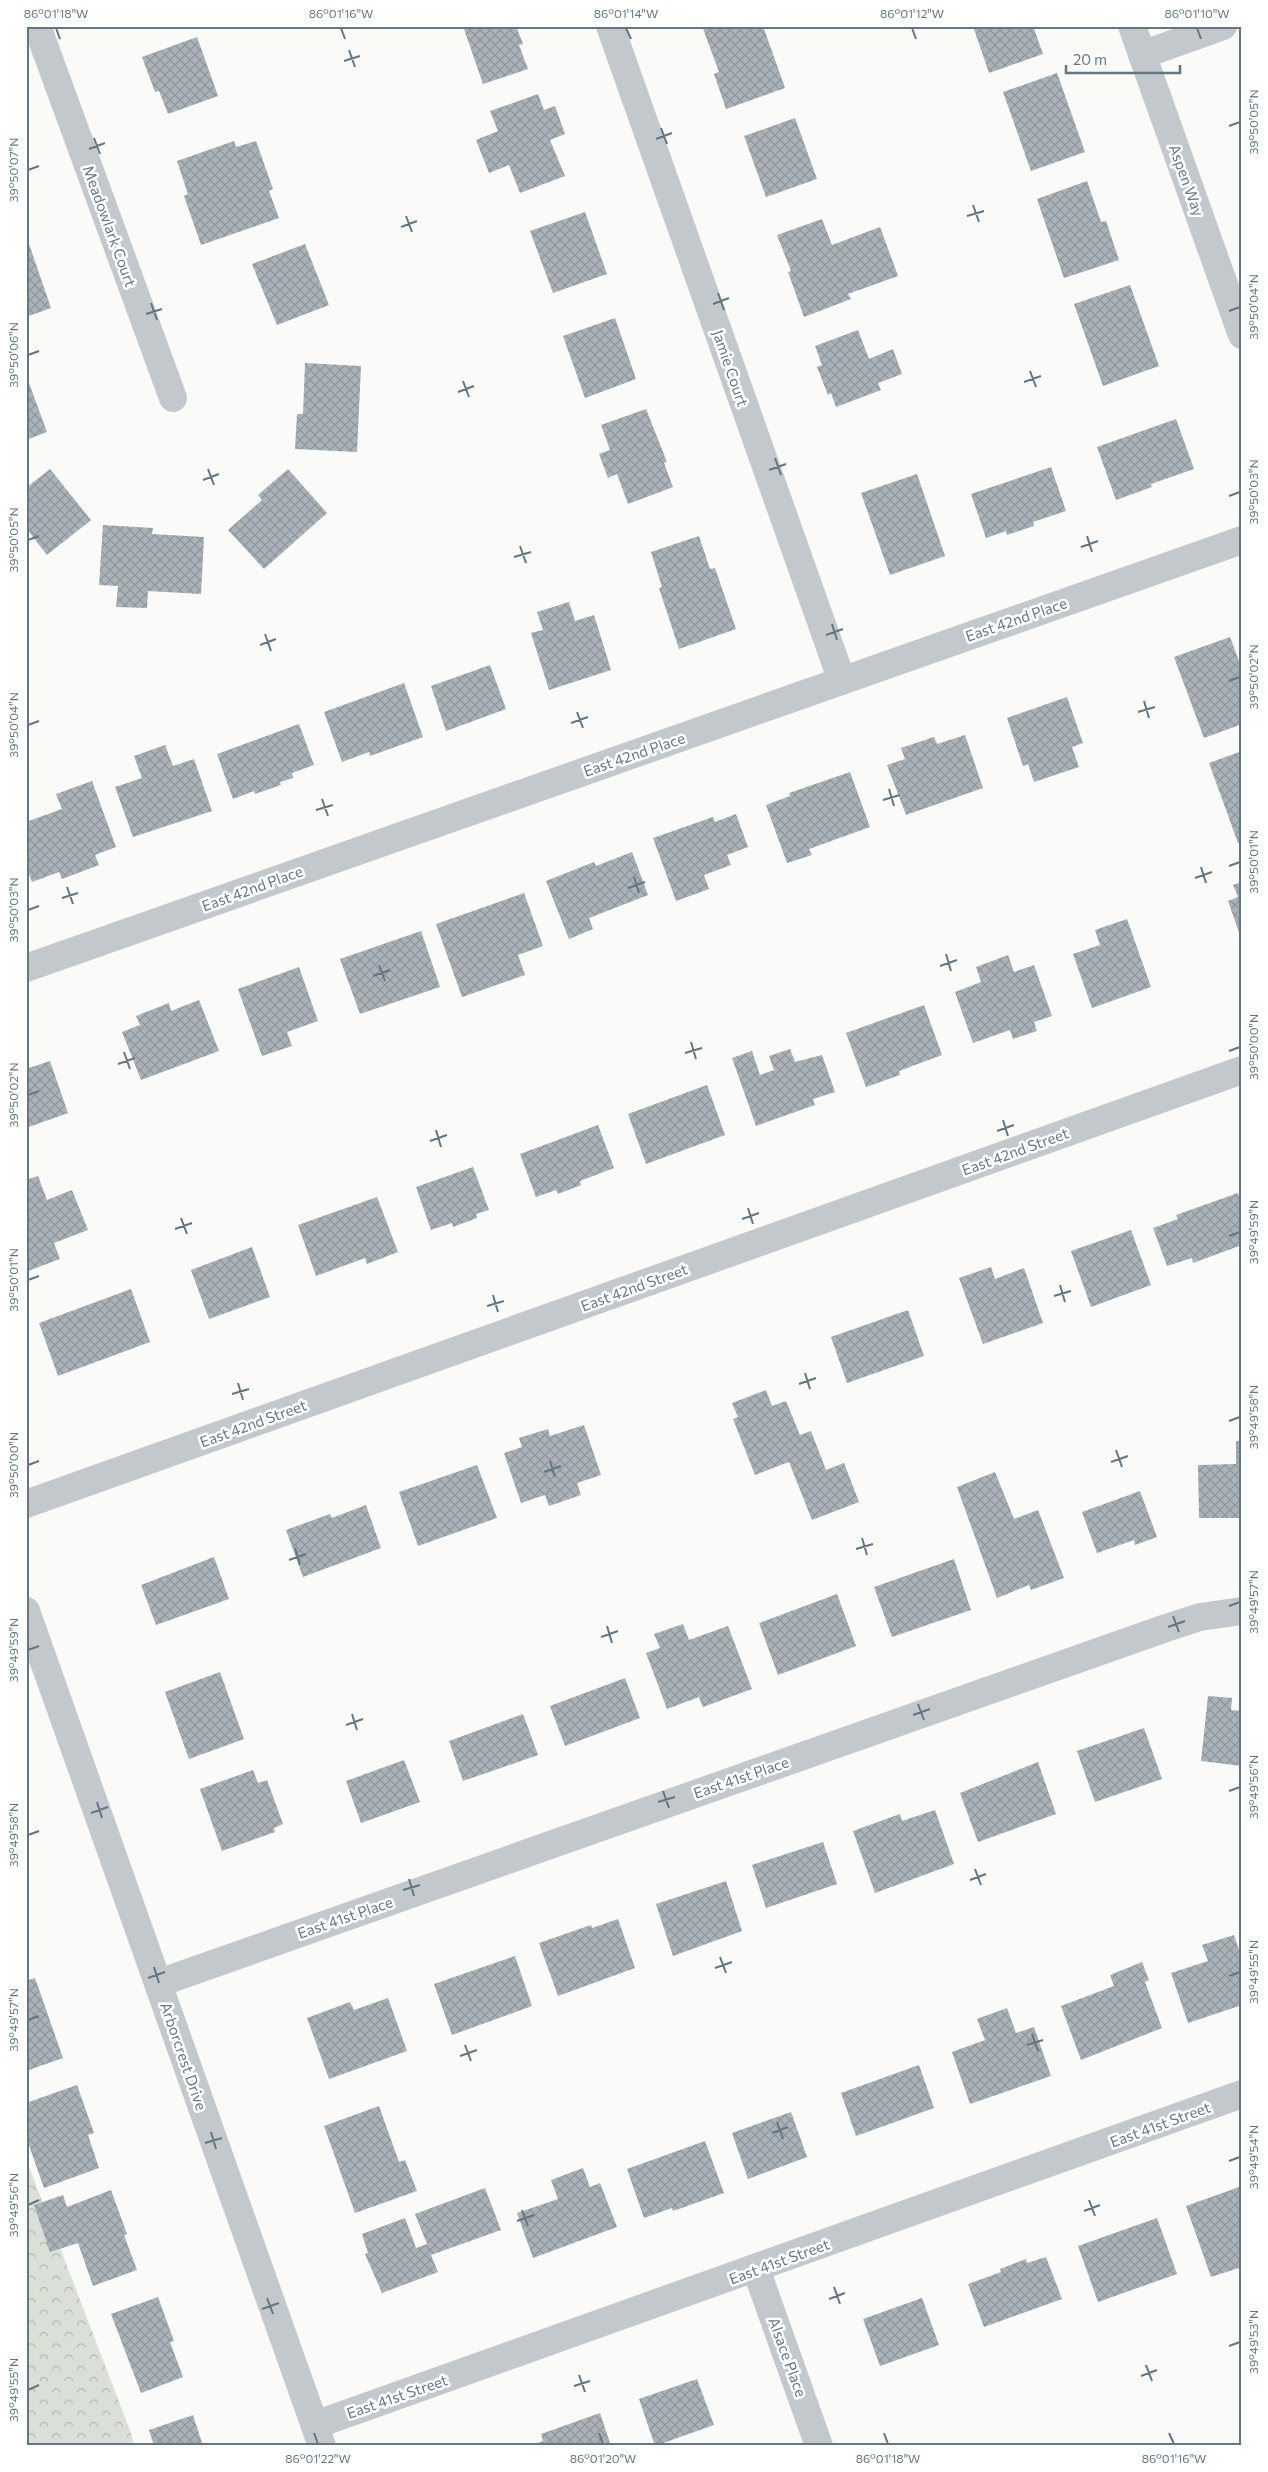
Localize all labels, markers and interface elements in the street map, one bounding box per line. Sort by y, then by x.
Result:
text: 86°01'18"W [24,6,88,20]
text: 86°01'16"W [309,6,373,20]
text: 86°01'14"W [594,6,658,20]
text: 86°01'12"W [880,6,944,20]
text: 86°01'10"W [1164,6,1230,20]
scale bar [1066,42,1179,74]
text: 20 m [1073,50,1107,68]
text: 39°50'05"N [1246,89,1260,155]
text: 39°50'07"N [6,138,20,202]
street label: Aspen Way [1166,142,1208,219]
street label: Meadowlark Court [80,163,140,289]
text: 39°50'04"N [1246,274,1260,340]
text: 39°50'06"N [6,322,20,388]
street label: Jamie Court [710,327,752,409]
text: 39°50'03"N [1246,459,1260,525]
text: 39°50'05"N [6,507,20,573]
street label: East 42nd Place [963,593,1069,645]
text: 39°50'02"N [1246,645,1260,709]
text: 39°50'04"N [6,692,20,758]
street label: East 42nd Place [581,728,687,780]
text: 39°50'01"N [1246,830,1260,894]
street label: East 42nd Place [199,861,305,915]
text: 39°50'03"N [6,877,20,943]
text: 39°50'00"N [1246,1014,1260,1080]
text: 39°50'02"N [6,1063,20,1127]
street label: East 42nd Street [959,1123,1071,1179]
text: 39°49'59"N [1246,1200,1260,1264]
text: 39°50'01"N [6,1248,20,1312]
street label: East 42nd Street [578,1259,690,1315]
text: 39°49'58"N [1246,1385,1260,1449]
street label: East 42nd Street [197,1395,309,1451]
text: 39°50'00"N [6,1432,20,1498]
text: 39°49'57"N [1246,1570,1260,1634]
text: 39°49'59"N [6,1618,20,1682]
street label: East 41st Place [691,1752,791,1802]
text: 39°49'56"N [1246,1755,1260,1819]
text: 39°49'58"N [6,1803,20,1867]
street label: East 41st Place [295,1892,395,1942]
text: 39°49'55"N [1246,1940,1260,2004]
text: 39°49'57"N [6,1988,20,2052]
street label: Arborcrest Drive [157,2000,211,2112]
street label: East 41st Street [1107,2097,1213,2151]
text: 39°49'54"N [1246,2125,1260,2189]
text: 39°49'56"N [6,2173,20,2237]
street label: East 41st Street [726,2234,832,2288]
text: 39°49'53"N [1246,2310,1260,2374]
street label: Alsace Place [765,2315,811,2399]
text: 39°49'55"N [6,2358,20,2422]
street label: East 41st Street [344,2370,450,2422]
text: 86°01'22"W [285,2451,351,2465]
text: 86°01'20"W [570,2451,636,2465]
text: 86°01'18"W [856,2451,920,2465]
text: 86°01'16"W [1142,2451,1206,2465]

